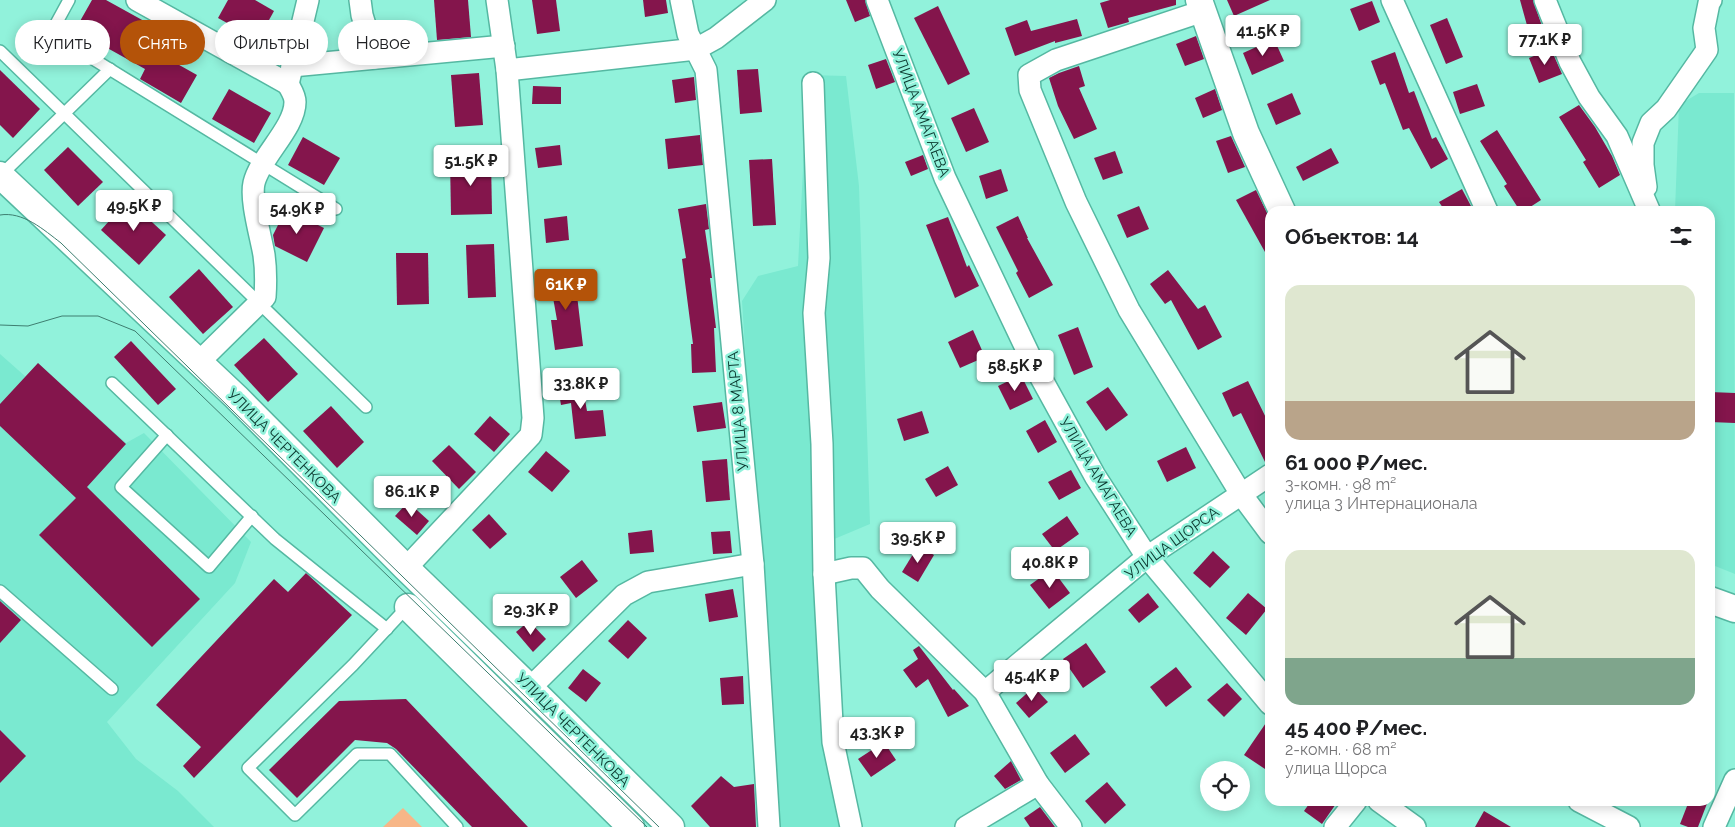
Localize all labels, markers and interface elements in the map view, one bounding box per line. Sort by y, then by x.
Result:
pin: 41.5K ₽ [1217,15,1309,57]
chip: Купить [15,20,110,65]
chip: Снять [120,20,205,65]
chip: Фильтры [215,20,328,65]
chip: Новое [338,20,428,65]
text: 41.5K ₽ [1236,21,1290,40]
pin: 77.1K ₽ [1499,23,1591,66]
text: 77.1K ₽ [1519,30,1571,49]
street label: УЛИЦА АМАГАЕВА [888,46,954,180]
pin: 51.5K ₽ [425,144,517,187]
text: 51.5K ₽ [445,151,497,170]
pin: 49.5K ₽ [88,190,180,232]
pin: 54.9K ₽ [251,192,343,235]
text: 49.5K ₽ [107,196,161,215]
text: 54.9K ₽ [270,199,324,218]
icon: filters [1667,222,1695,250]
text: Объектов: 14 [1285,224,1419,249]
pin: 61K ₽ [531,268,601,311]
text: 61K ₽ [545,275,587,294]
icon: home [1445,317,1535,407]
pin: 58.5K ₽ [969,350,1061,392]
street label: УЛИЦА 8 МАРТА [724,351,752,471]
text: 58.5K ₽ [988,356,1042,375]
pin: 33.8K ₽ [535,368,627,410]
text: 33.8K ₽ [554,374,608,393]
street label: УЛИЦА ЧЕРТЕНКОВА [223,385,345,507]
street label: УЛИЦА АМАГАЕВА [1055,414,1141,540]
text: 61 000 ₽/мес. [1285,450,1428,475]
text: 3-комн. · 98 m² [1285,475,1396,494]
pin: 86.1K ₽ [366,476,458,518]
text: 86.1K ₽ [385,482,439,501]
text: улица 3 Интернационала [1285,494,1478,513]
street label: УЛИЦА ЩОРСА [1122,503,1222,583]
pin: 39.5K ₽ [872,522,964,564]
text: 39.5K ₽ [891,528,945,547]
pin: 40.8K ₽ [1004,546,1096,589]
text: 40.8K ₽ [1022,553,1078,572]
icon: home [1445,582,1535,672]
pin: 29.3K ₽ [485,594,577,636]
text: 29.3K ₽ [504,600,558,619]
pin: 45.4K ₽ [986,660,1078,702]
text: 45.4K ₽ [1005,666,1059,685]
street label: УЛИЦА ЧЕРТЕНКОВА [512,669,634,791]
text: 45 400 ₽/мес. [1285,715,1427,740]
pin: 43.3K ₽ [831,716,923,759]
text: 43.3K ₽ [850,723,904,742]
text: 2-комн. · 68 m² [1285,740,1396,759]
text: улица Щорса [1285,759,1387,778]
map controls [1200,761,1250,811]
button: locate [1200,761,1250,811]

